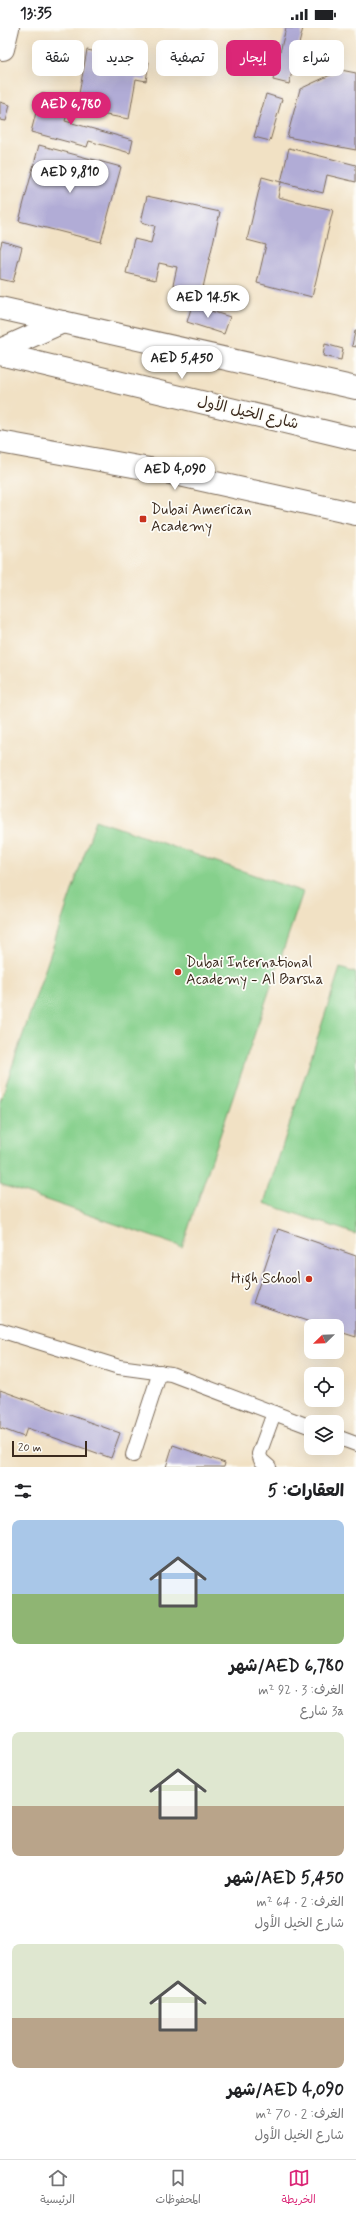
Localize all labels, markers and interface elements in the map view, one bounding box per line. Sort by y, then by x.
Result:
text: 13:35 [20,4,52,24]
chip: شقة [32,40,84,76]
chip: جديد [92,40,148,76]
chip: تصفية [156,40,218,76]
chip: إيجار [226,40,281,76]
chip: شراء [289,40,344,76]
pin: AED 6,780 [25,92,117,126]
text: AED 6,780 [41,96,101,113]
pin: AED 9,810 [24,160,116,194]
text: AED 9,810 [41,164,99,181]
pin: AED 14.5K [162,285,254,319]
text: AED 14.5K [176,289,240,306]
pin: AED 5,450 [136,346,228,380]
text: AED 5,450 [150,350,214,367]
street label: شارع الخيل الأول [196,391,301,434]
pin: AED 4,090 [129,457,221,491]
text: AED 4,090 [144,461,206,478]
place label: Dubai American Academy [151,500,251,537]
marker: Dubai American Academy [138,514,148,524]
place label: Dubai International Academy - Al Barsha [186,953,323,990]
marker: Dubai International Academy - Al Barsha [173,967,183,977]
place label: High School [231,1269,301,1290]
marker: High School [304,1274,314,1284]
north arrow [304,1319,344,1359]
map controls [304,1319,344,1455]
button: locate [304,1367,344,1407]
button: layers [304,1415,344,1455]
scale bar [12,1439,87,1458]
text: 20 m [18,1441,41,1455]
icon: filters [12,1480,34,1502]
text: العقارات: 5 [268,1480,344,1502]
icon: home [142,1546,214,1618]
text: AED 6,780/شهر [229,1655,344,1677]
text: الغرف: 3 · 92 m² [258,1682,344,1699]
text: 3a شارع [300,1703,344,1720]
icon: home [142,1758,214,1830]
text: AED 5,450/شهر [226,1867,344,1889]
text: الغرف: 2 · 64 m² [256,1894,344,1911]
text: شارع الخيل الأول [255,1915,344,1932]
icon: home [142,1970,214,2042]
text: AED 4,090/شهر [227,2079,344,2101]
text: الغرف: 2 · 70 m² [256,2106,344,2123]
text: شارع الخيل الأول [255,2127,344,2144]
tab: الرئيسية [40,2167,75,2209]
tab: المحفوظات [155,2167,201,2209]
tab: الخريطة [281,2167,316,2209]

